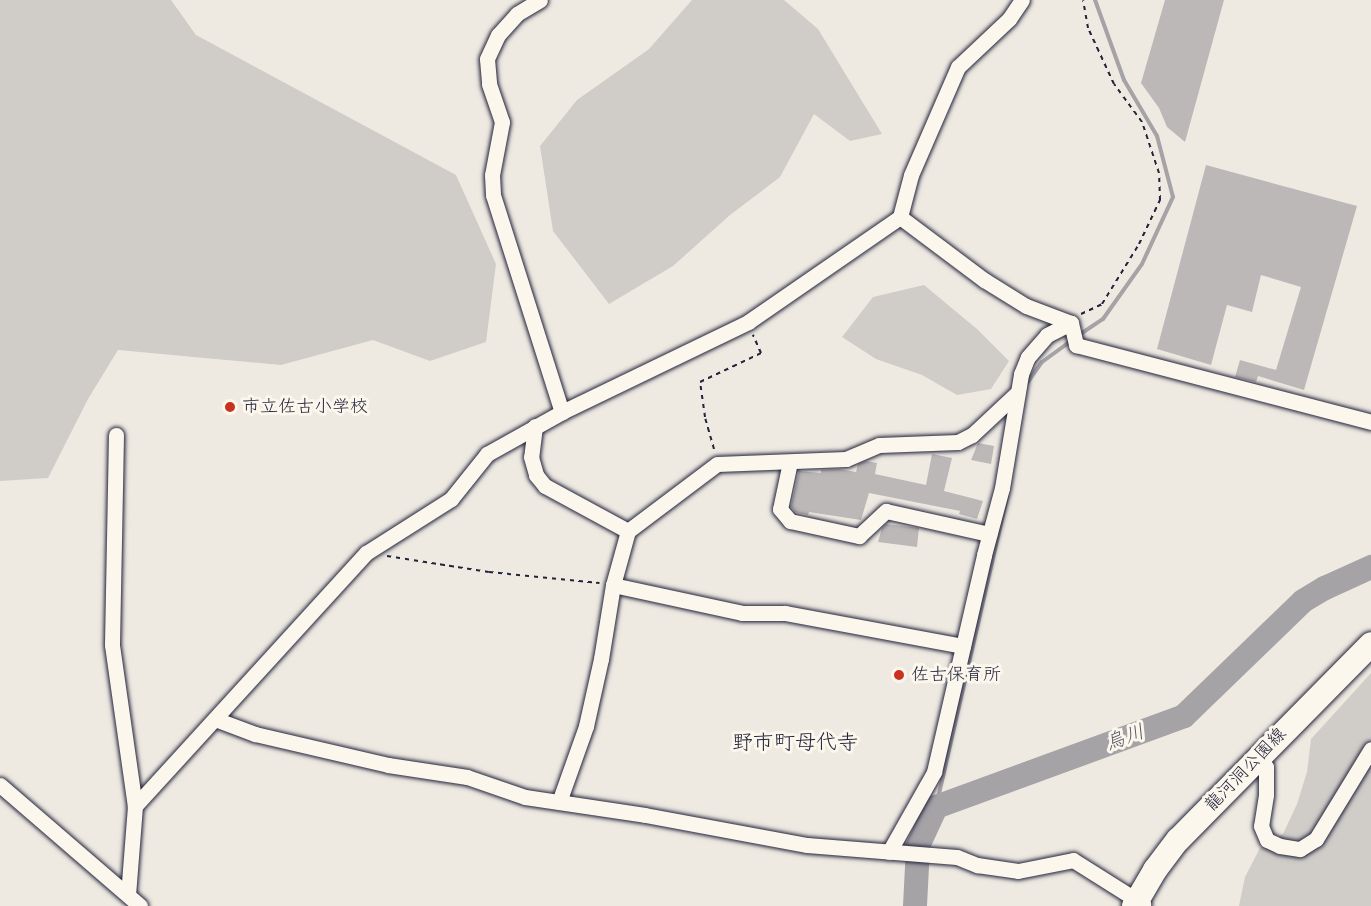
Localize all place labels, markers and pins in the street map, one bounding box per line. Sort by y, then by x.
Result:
place label: 市立佐古小学校 [242,396,368,418]
marker: 市立佐古小学校 [223,400,237,414]
place label: 佐古保育所 [911,664,1001,686]
marker: 佐古保育所 [892,668,906,682]

